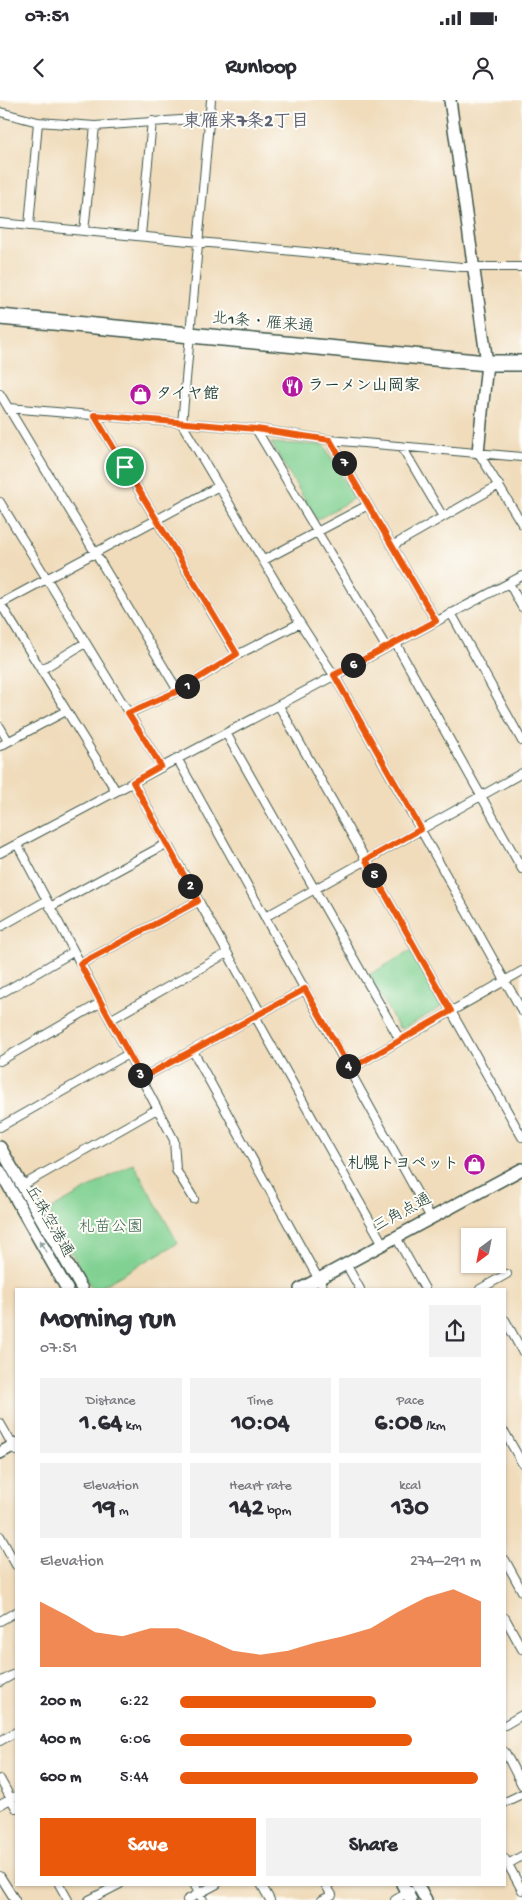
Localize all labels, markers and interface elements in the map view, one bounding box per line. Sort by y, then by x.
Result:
text: 07:51 [25,6,69,29]
icon: back [25,54,53,82]
icon: person [469,54,497,82]
text: Runloop [226,55,296,81]
district label: 東雁来7条2丁目 [183,111,309,133]
street label: 北1条・雁来通 [211,308,315,338]
restaurant icon: ラーメン山岡家 [280,375,304,399]
place label: ラーメン山岡家 [308,376,420,397]
shop icon: タイヤ館 [128,383,152,407]
place label: タイヤ館 [156,385,219,405]
pin [104,446,146,488]
pin: 7 [332,450,356,476]
icon: arrive [111,453,139,481]
text: 7 [341,455,348,472]
pin: 6 [340,652,366,678]
text: 6 [350,657,357,674]
pin: 1 [174,674,200,698]
text: 1 [185,678,190,695]
pin: 5 [362,862,386,888]
text: 5 [371,867,378,884]
pin: 2 [178,874,202,898]
text: 2 [187,878,194,895]
pin: 4 [336,1054,360,1078]
text: 4 [345,1058,352,1075]
pin: 3 [128,1062,152,1088]
text: 3 [137,1067,144,1084]
shop icon: 札幌トヨペット [463,1153,487,1177]
place label: 札幌トヨペット [347,1155,459,1175]
street label: 丘珠空港通 [20,1182,78,1261]
street label: 三角点通 [369,1188,436,1238]
park label: 札苗公園 [79,1218,143,1238]
north arrow [461,1228,506,1272]
map controls [461,1228,506,1273]
one-way arrow [39,1239,47,1254]
text: Morning run [40,1304,175,1337]
button: share [429,1305,481,1357]
text: 07:51 [40,1340,77,1359]
text: Distance [86,1393,136,1410]
text: Time [248,1393,273,1410]
text: Pace [396,1393,424,1410]
text: 1.64 [80,1410,122,1439]
text: 10:04 [231,1410,290,1439]
text: 6:08 [375,1410,423,1439]
text: km [122,1418,142,1435]
text: /km [423,1418,446,1435]
text: Elevation [83,1478,139,1495]
text: Heart rate [229,1478,292,1495]
text: kcal [399,1478,421,1495]
text: 19 [93,1495,116,1524]
text: 142 [230,1495,264,1524]
text: 130 [392,1495,429,1524]
text: m [116,1503,129,1520]
text: bpm [264,1503,291,1520]
text: Elevation [40,1553,104,1572]
text: 274–291 m [410,1553,481,1572]
text: 200 m [40,1693,81,1712]
text: 6:22 [120,1693,149,1712]
text: 400 m [40,1731,81,1750]
text: 6:06 [120,1731,150,1750]
text: 600 m [40,1769,81,1788]
text: 5:44 [120,1769,149,1788]
button: Save [40,1818,256,1876]
button: Share [266,1818,481,1876]

